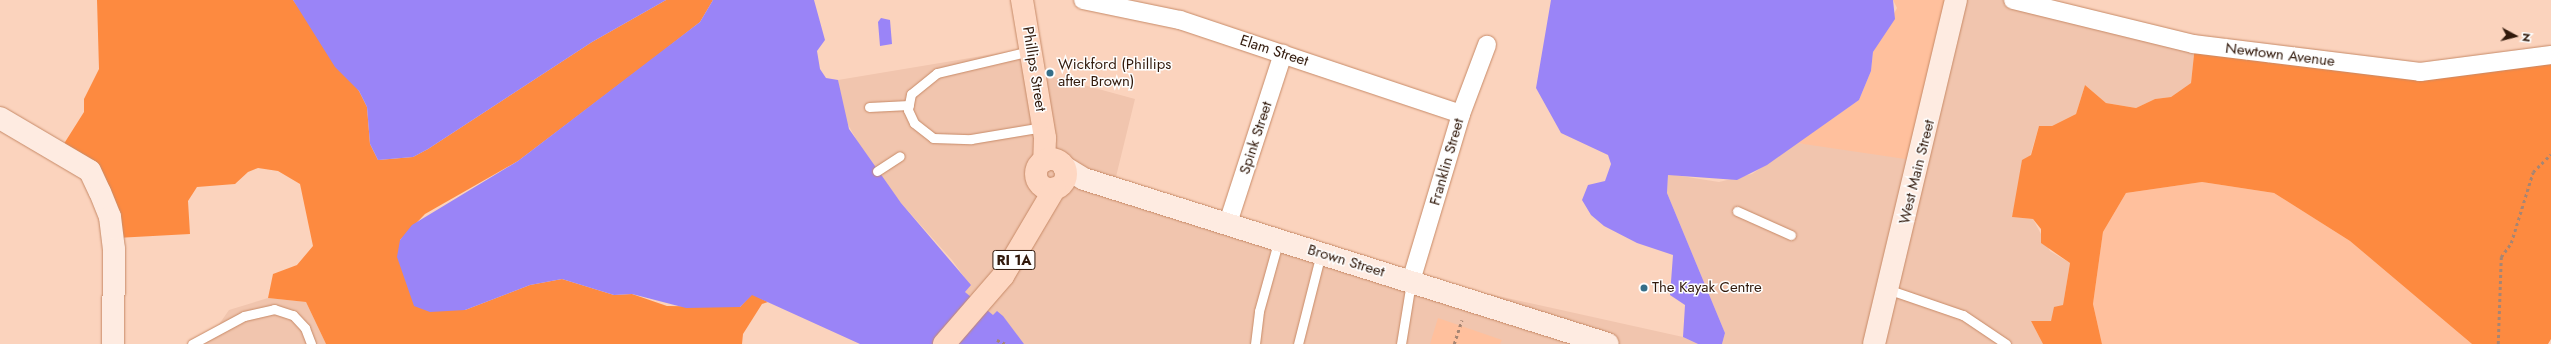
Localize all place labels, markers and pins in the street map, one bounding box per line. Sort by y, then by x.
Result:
place label: Wickford (Phillips after Brown) [1058,55,1171,90]
marker: Wickford (Phillips after Brown) [1045,68,1055,78]
place label: The Kayak Centre [1652,279,1762,297]
marker: The Kayak Centre [1639,283,1649,293]

